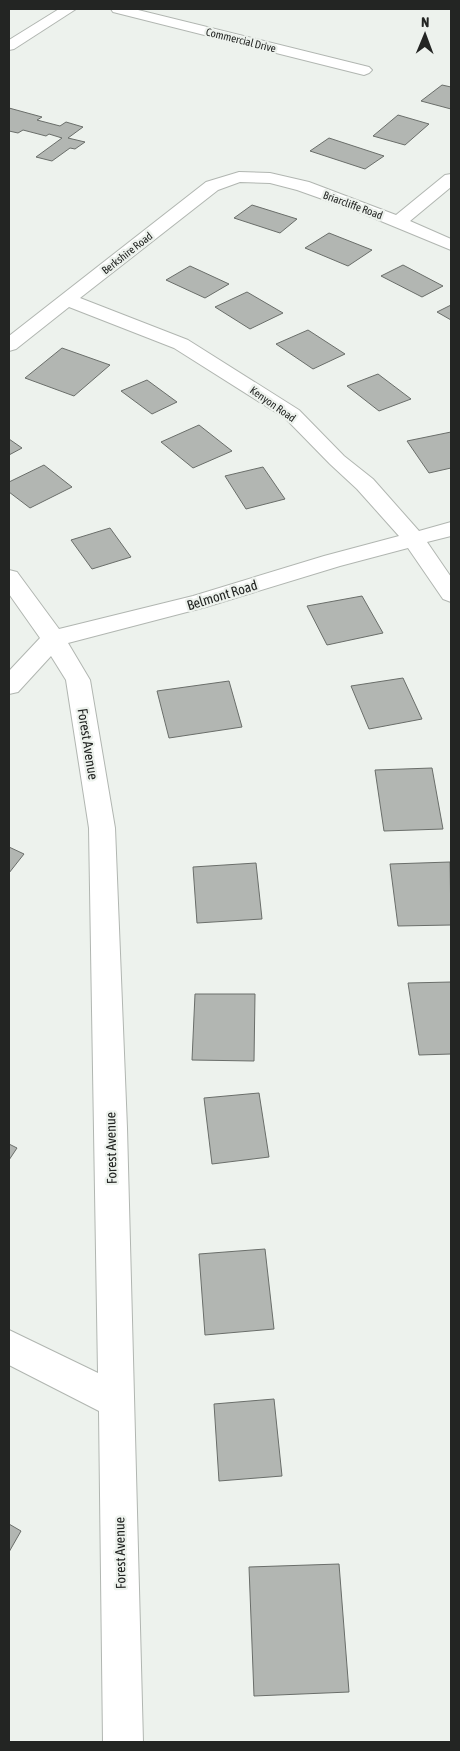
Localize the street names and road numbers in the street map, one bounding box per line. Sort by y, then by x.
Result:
street label: Commercial Drive [205,26,277,54]
street label: Briarcliffe Road [322,189,384,221]
street label: Berkshire Road [99,230,155,276]
street label: Kenyon Road [248,384,298,424]
street label: Belmont Road [185,577,259,613]
street label: Forest Avenue [74,707,102,781]
street label: Forest Avenue [102,1112,120,1184]
street label: Forest Avenue [111,1517,129,1589]

